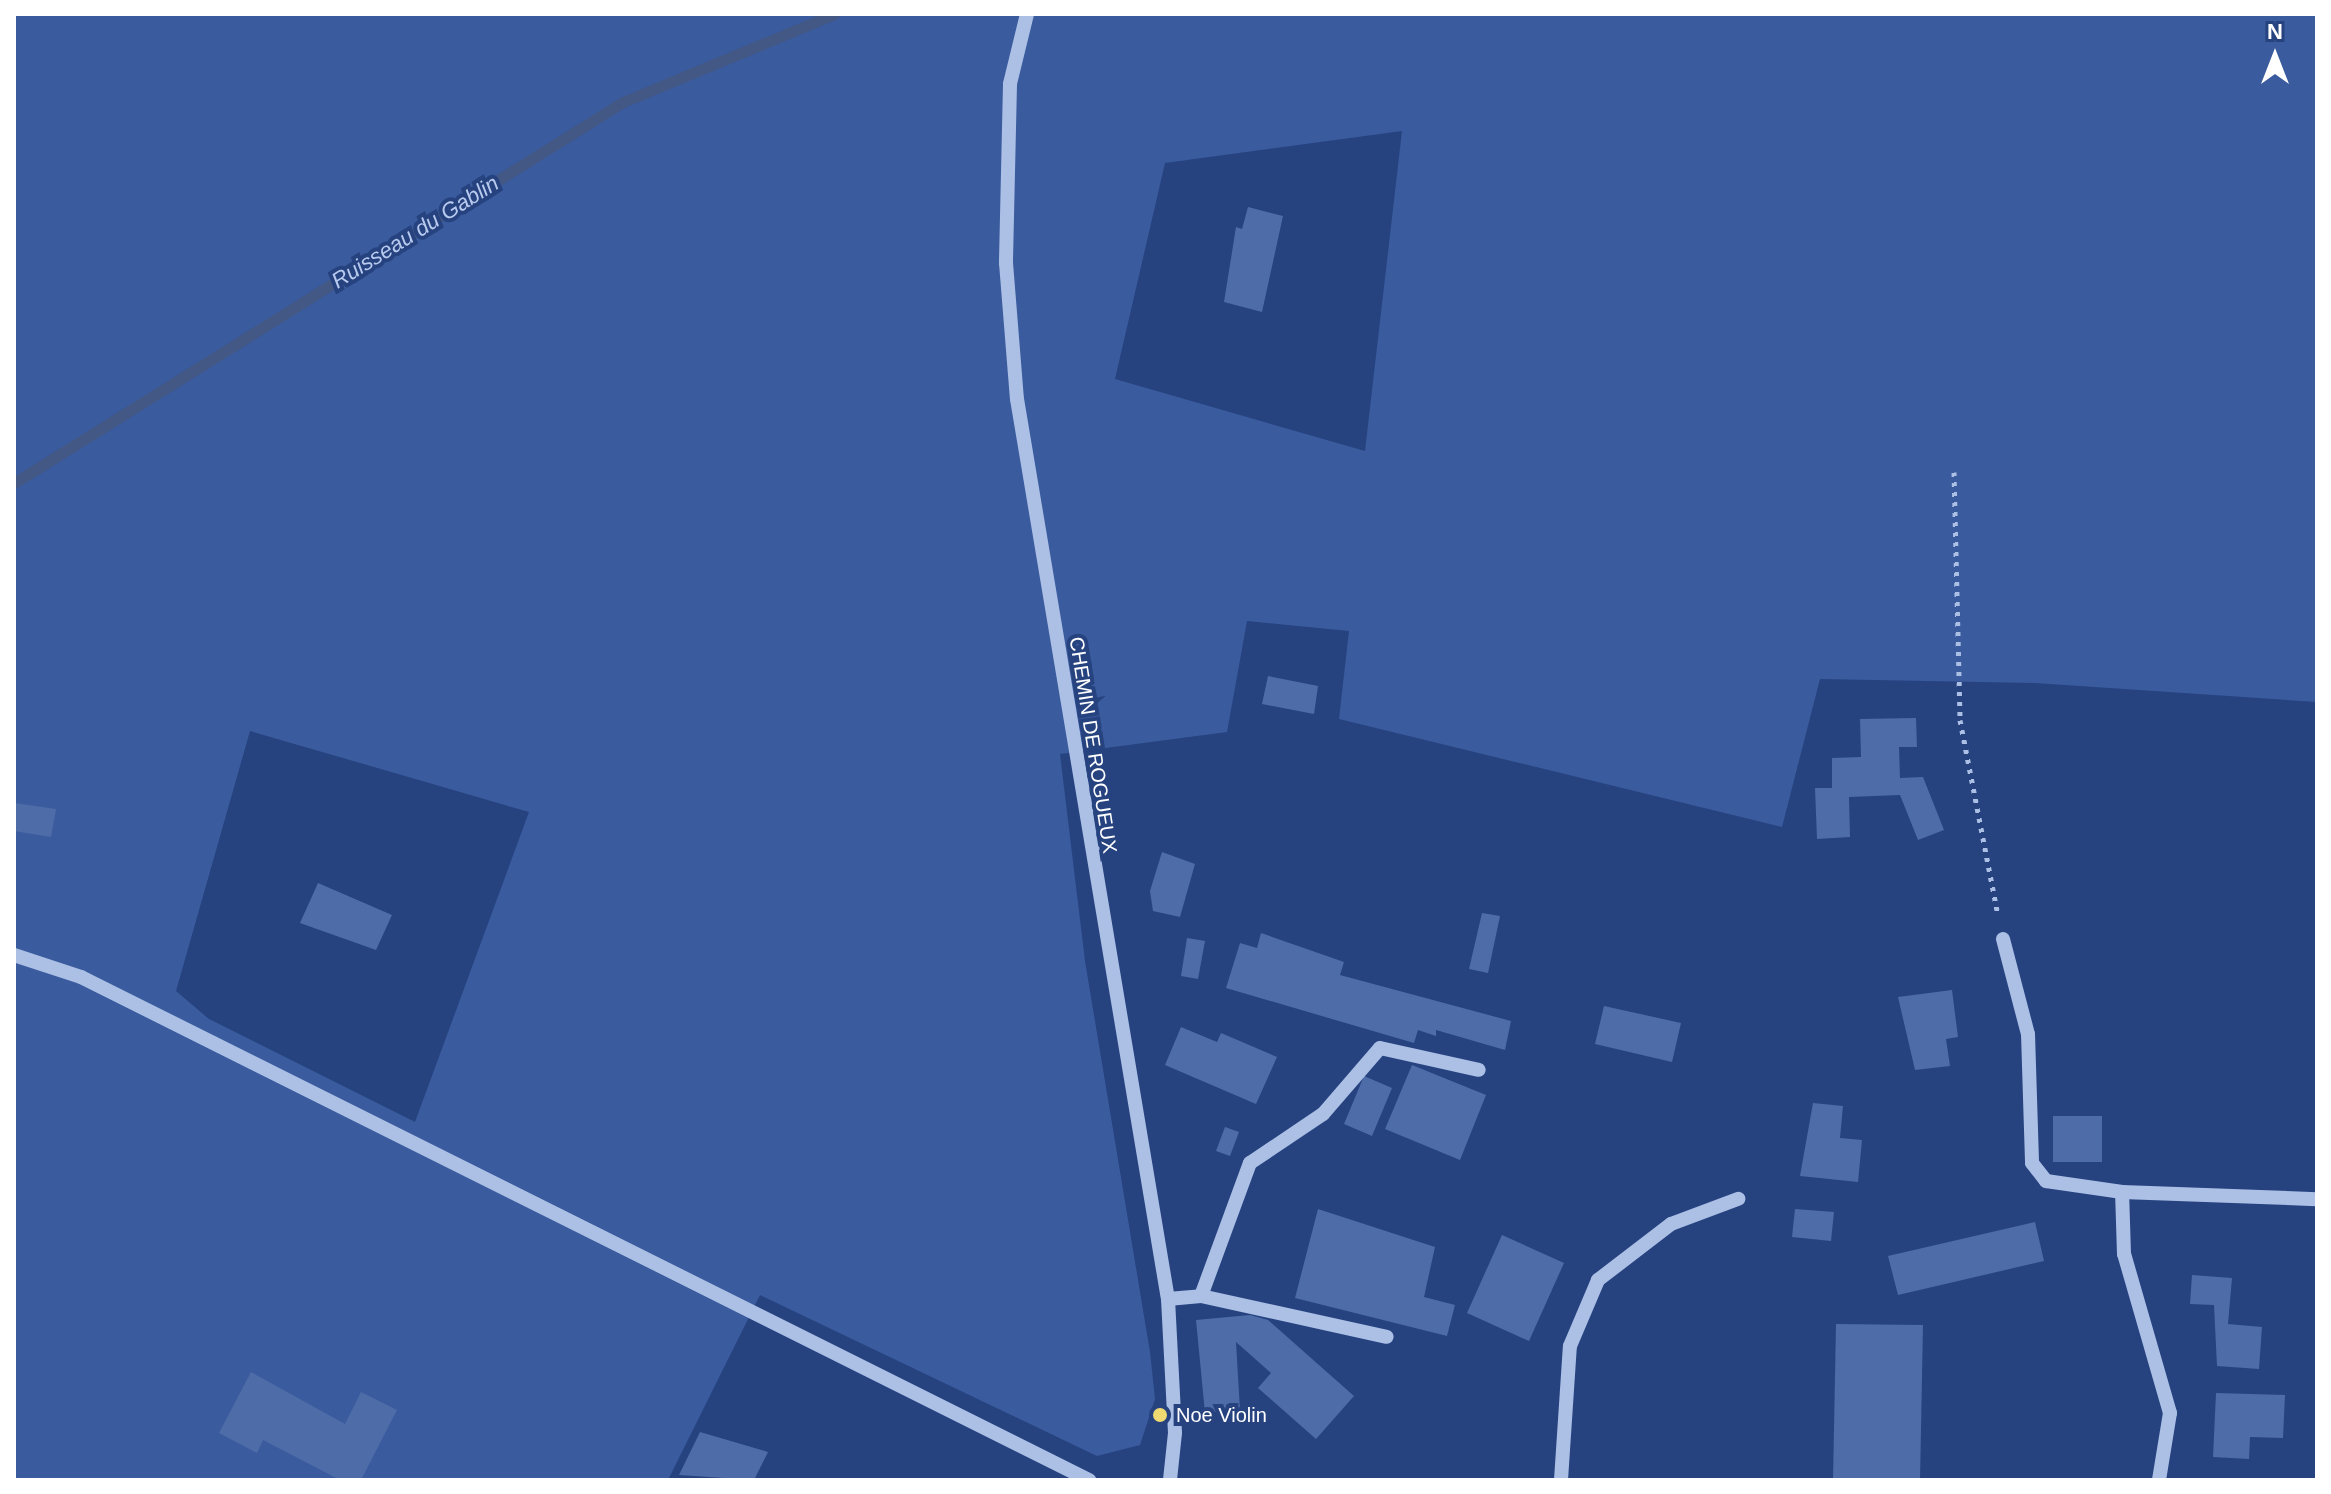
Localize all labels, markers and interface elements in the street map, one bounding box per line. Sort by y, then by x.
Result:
north arrow [2235,16,2315,96]
text: N [2267,19,2283,44]
water label: Ruisseau du Gablin [327,170,503,294]
street label: CHEMIN DE ROGUEUX [1064,635,1122,855]
place label: Noe Violin [1176,1403,1267,1427]
marker: Noe Violin [1151,1406,1169,1424]

